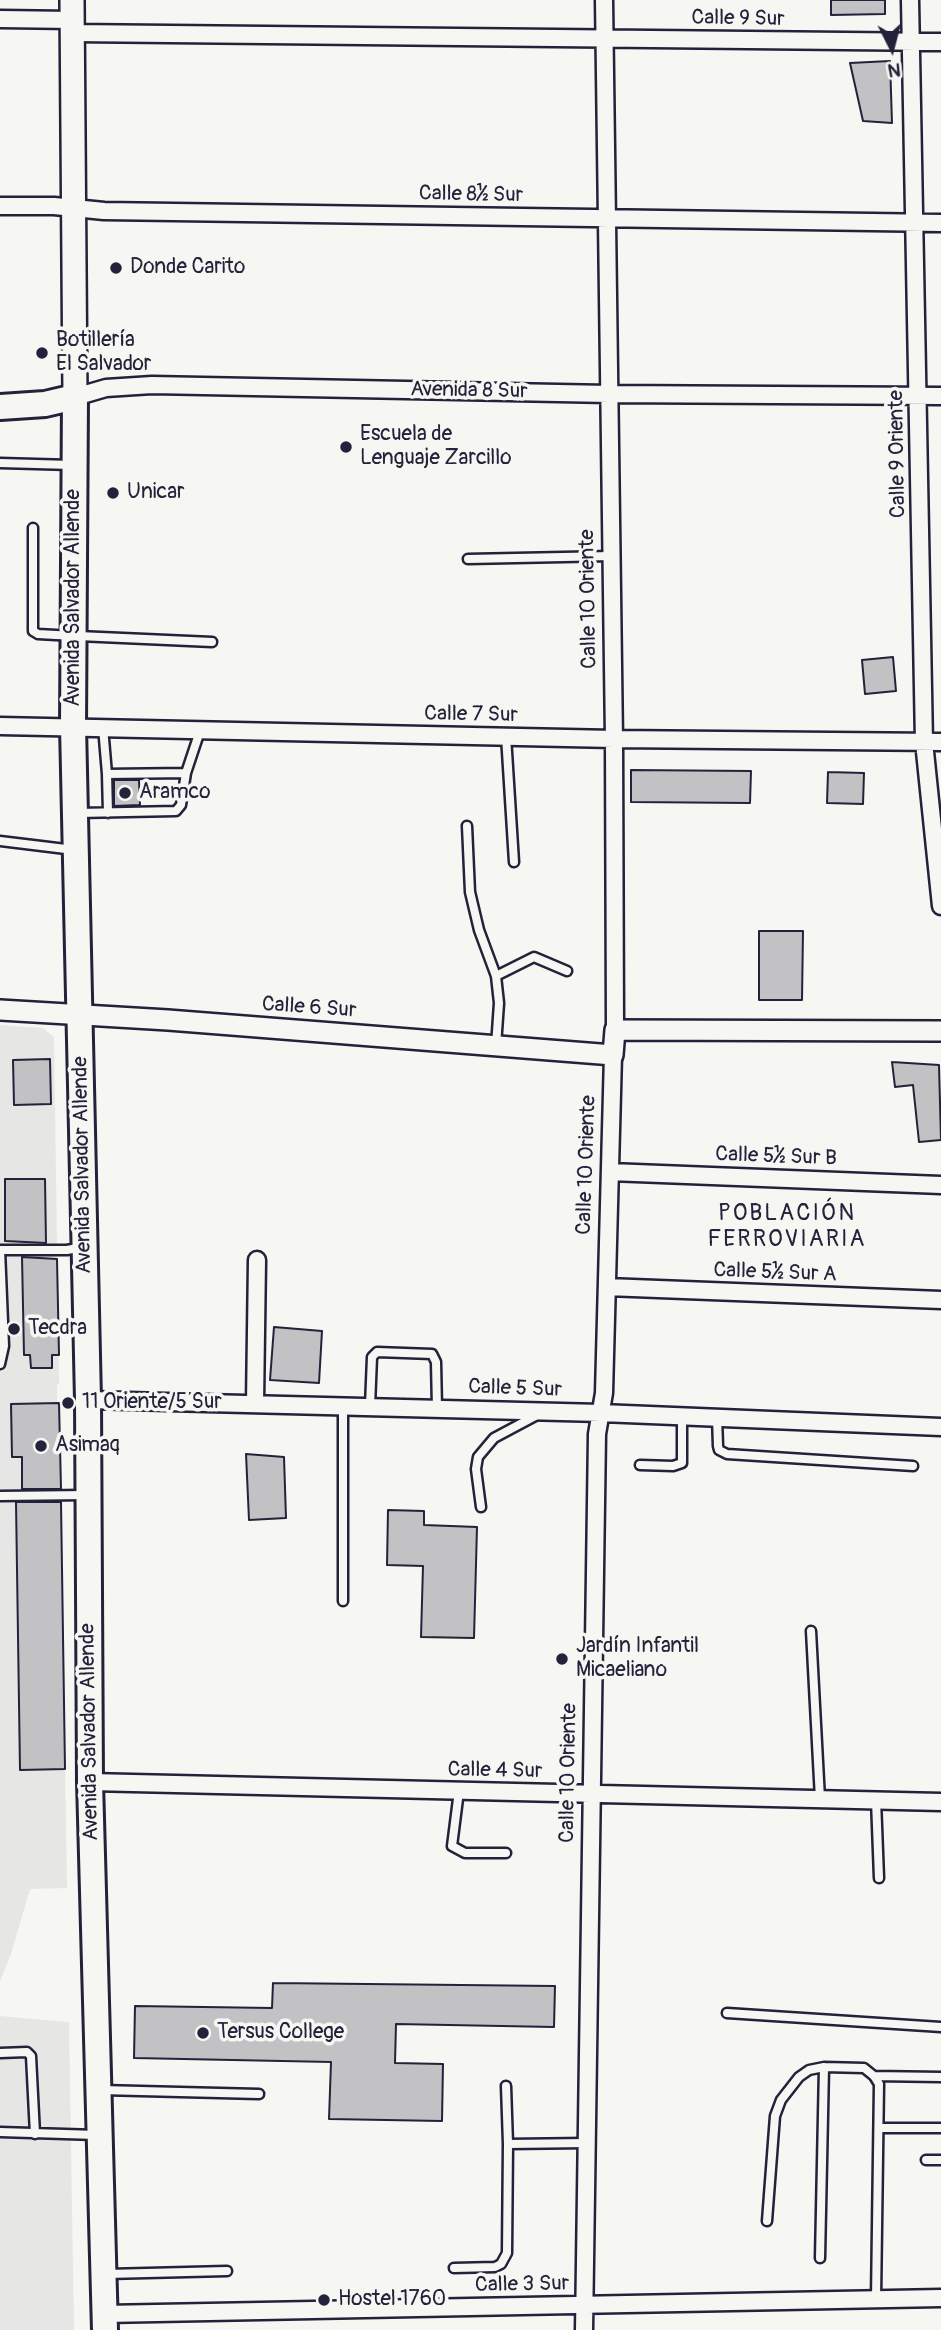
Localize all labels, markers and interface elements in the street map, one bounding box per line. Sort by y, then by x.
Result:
street label: Calle 9 Sur [691,6,785,32]
north arrow [857,14,927,84]
text: N [887,57,902,82]
street label: Calle 8½ Sur [419,181,523,209]
place label: Donde Carito [130,255,245,281]
marker: Donde Carito [108,260,124,276]
place label: Botillería El Salvador [56,328,151,378]
marker: Botillería El Salvador [34,345,50,361]
street label: Avenida 8 Sur [410,377,528,405]
street label: Calle 9 Oriente [884,390,912,518]
place label: Escuela de Lenguaje Zarcillo [360,422,512,472]
marker: Escuela de Lenguaje Zarcillo [338,439,354,455]
place label: Unicar [127,480,184,506]
marker: Unicar [105,485,121,501]
street label: Avenida Salvador Allende [61,489,87,707]
street label: Calle 10 Oriente [575,529,603,669]
street label: Calle 7 Sur [424,702,518,728]
place label: Aramco [139,780,210,806]
marker: Aramco [117,785,133,801]
street label: Calle 6 Sur [261,992,357,1024]
street label: Avenida Salvador Allende [69,1056,97,1274]
street label: Calle 10 Oriente [572,1095,602,1235]
street label: Calle 5½ Sur B [715,1142,837,1172]
district label: POBLACIÓN FERROVIARIA [709,1200,865,1254]
street label: Calle 5½ Sur A [713,1258,837,1288]
place label: Tecdra [28,1316,87,1342]
marker: Tecdra [6,1321,22,1337]
street label: Calle 5 Sur [468,1375,562,1403]
place label: 11 Oriente/5 Sur [82,1390,222,1416]
marker: 11 Oriente/5 Sur [60,1395,76,1411]
place label: Asimaq [55,1433,119,1459]
marker: Asimaq [33,1438,49,1454]
street label: Avenida Salvador Allende [76,1623,104,1841]
place label: Jardín Infantil Micaeliano [576,1634,699,1684]
marker: Jardín Infantil Micaeliano [554,1651,570,1667]
street label: Calle 10 Oriente [555,1703,583,1843]
street label: Calle 4 Sur [447,1758,543,1784]
place label: Tersus College [217,2020,344,2046]
marker: Tersus College [195,2025,211,2041]
street label: Calle 3 Sur [475,2272,569,2298]
place label: Hostel 1760 [338,2287,446,2313]
marker: Hostel 1760 [316,2292,332,2308]

